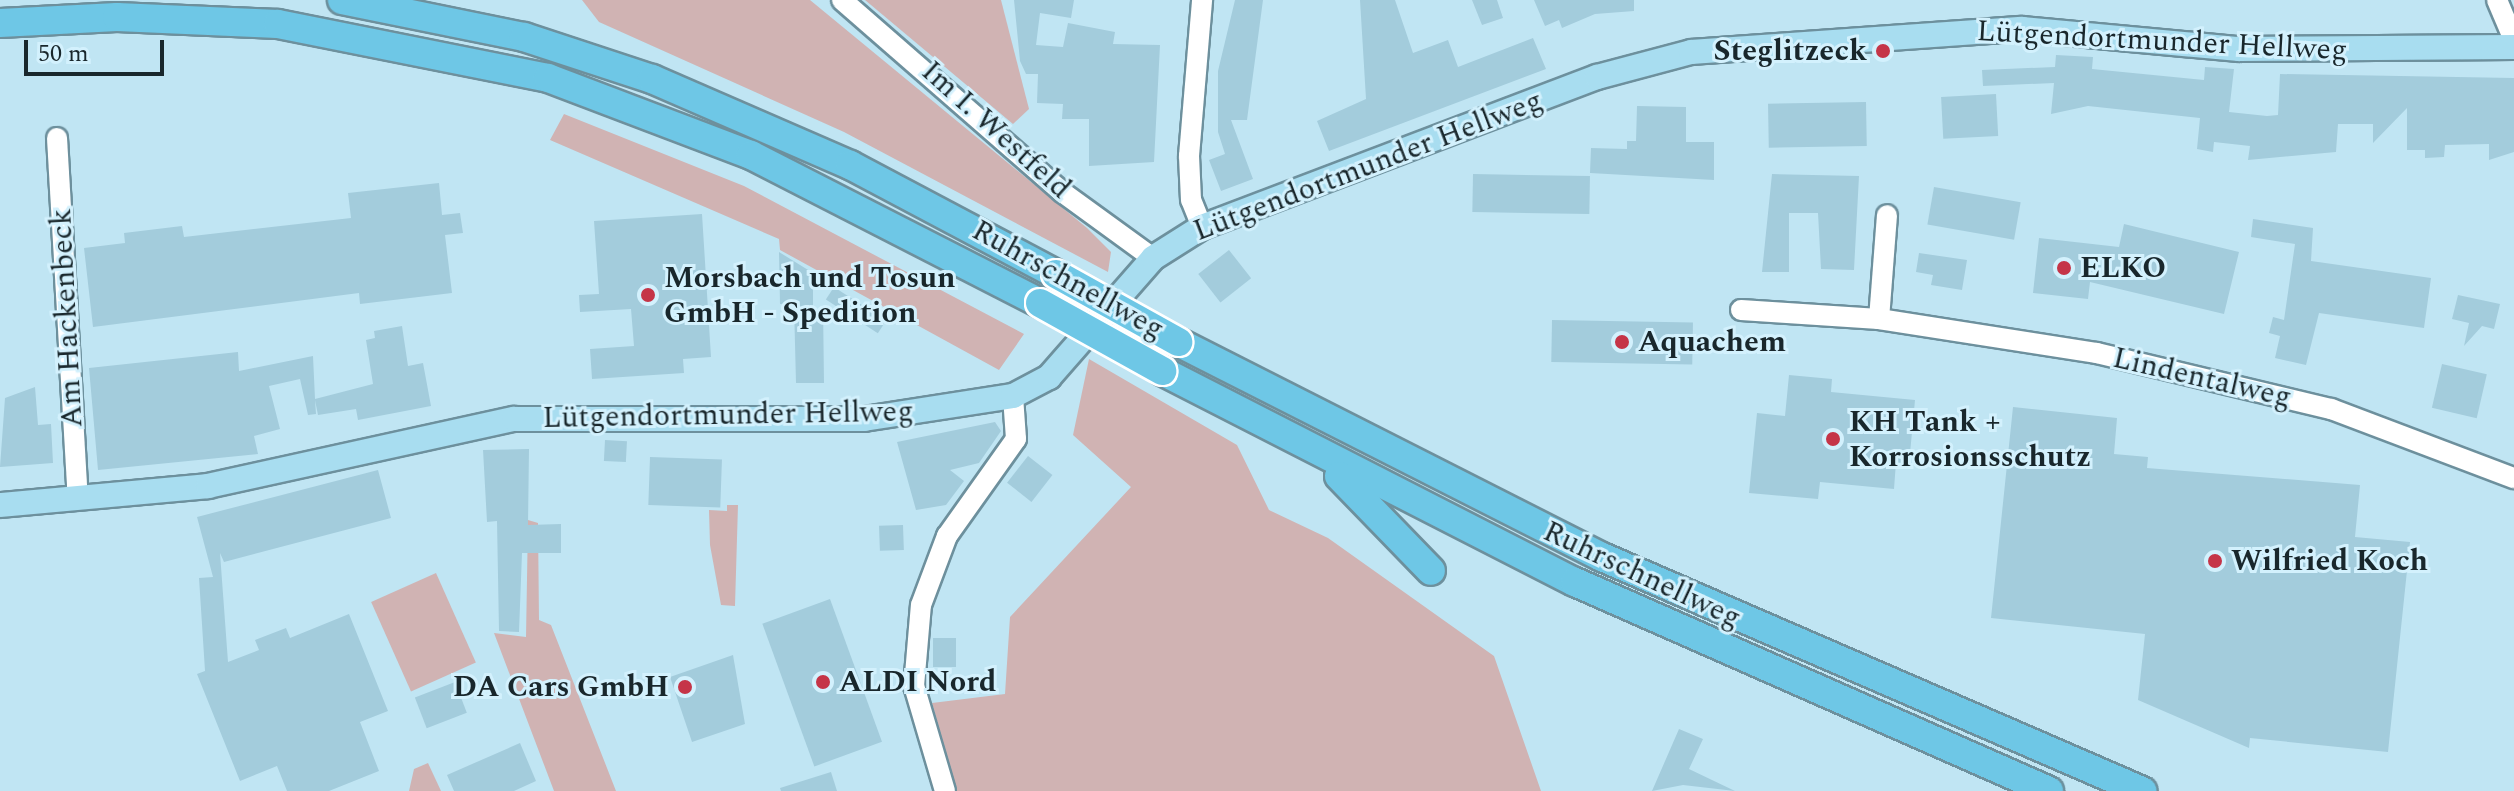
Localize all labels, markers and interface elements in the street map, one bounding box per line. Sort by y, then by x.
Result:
street label: Lütgendortmunder Hellweg [1976,13,2348,69]
scale bar [28,24,168,74]
place label: Steglitzeck [1714,33,1867,69]
text: 50 m [38,36,89,72]
marker: Steglitzeck [1874,42,1892,60]
street label: Im I. Westfeld [914,53,1078,207]
street label: Lütgendortmunder Hellweg [1188,83,1548,249]
street label: Am Hackenbeck [43,207,91,429]
street label: Ruhrschnellweg [966,212,1170,348]
place label: ELKO [2080,250,2166,286]
marker: ELKO [2055,259,2073,277]
place label: Morsbach und Tosun GmbH - Spedition [664,260,956,330]
marker: Morsbach und Tosun GmbH - Spedition [639,286,657,304]
place label: Aquachem [1638,324,1786,360]
marker: Aquachem [1613,333,1631,351]
street label: Lindentalweg [2109,340,2295,416]
street label: Lütgendortmunder Hellweg [542,394,914,436]
place label: KH Tank + Korrosionsschutz [1849,404,2091,474]
marker: KH Tank + Korrosionsschutz [1824,430,1842,448]
street label: Ruhrschnellweg [1537,513,1747,637]
place label: Wilfried Koch [2231,543,2428,579]
marker: Wilfried Koch [2206,552,2224,570]
place label: ALDI Nord [839,664,996,700]
place label: DA Cars GmbH [453,669,669,705]
marker: ALDI Nord [814,673,832,691]
marker: DA Cars GmbH [676,678,694,696]

